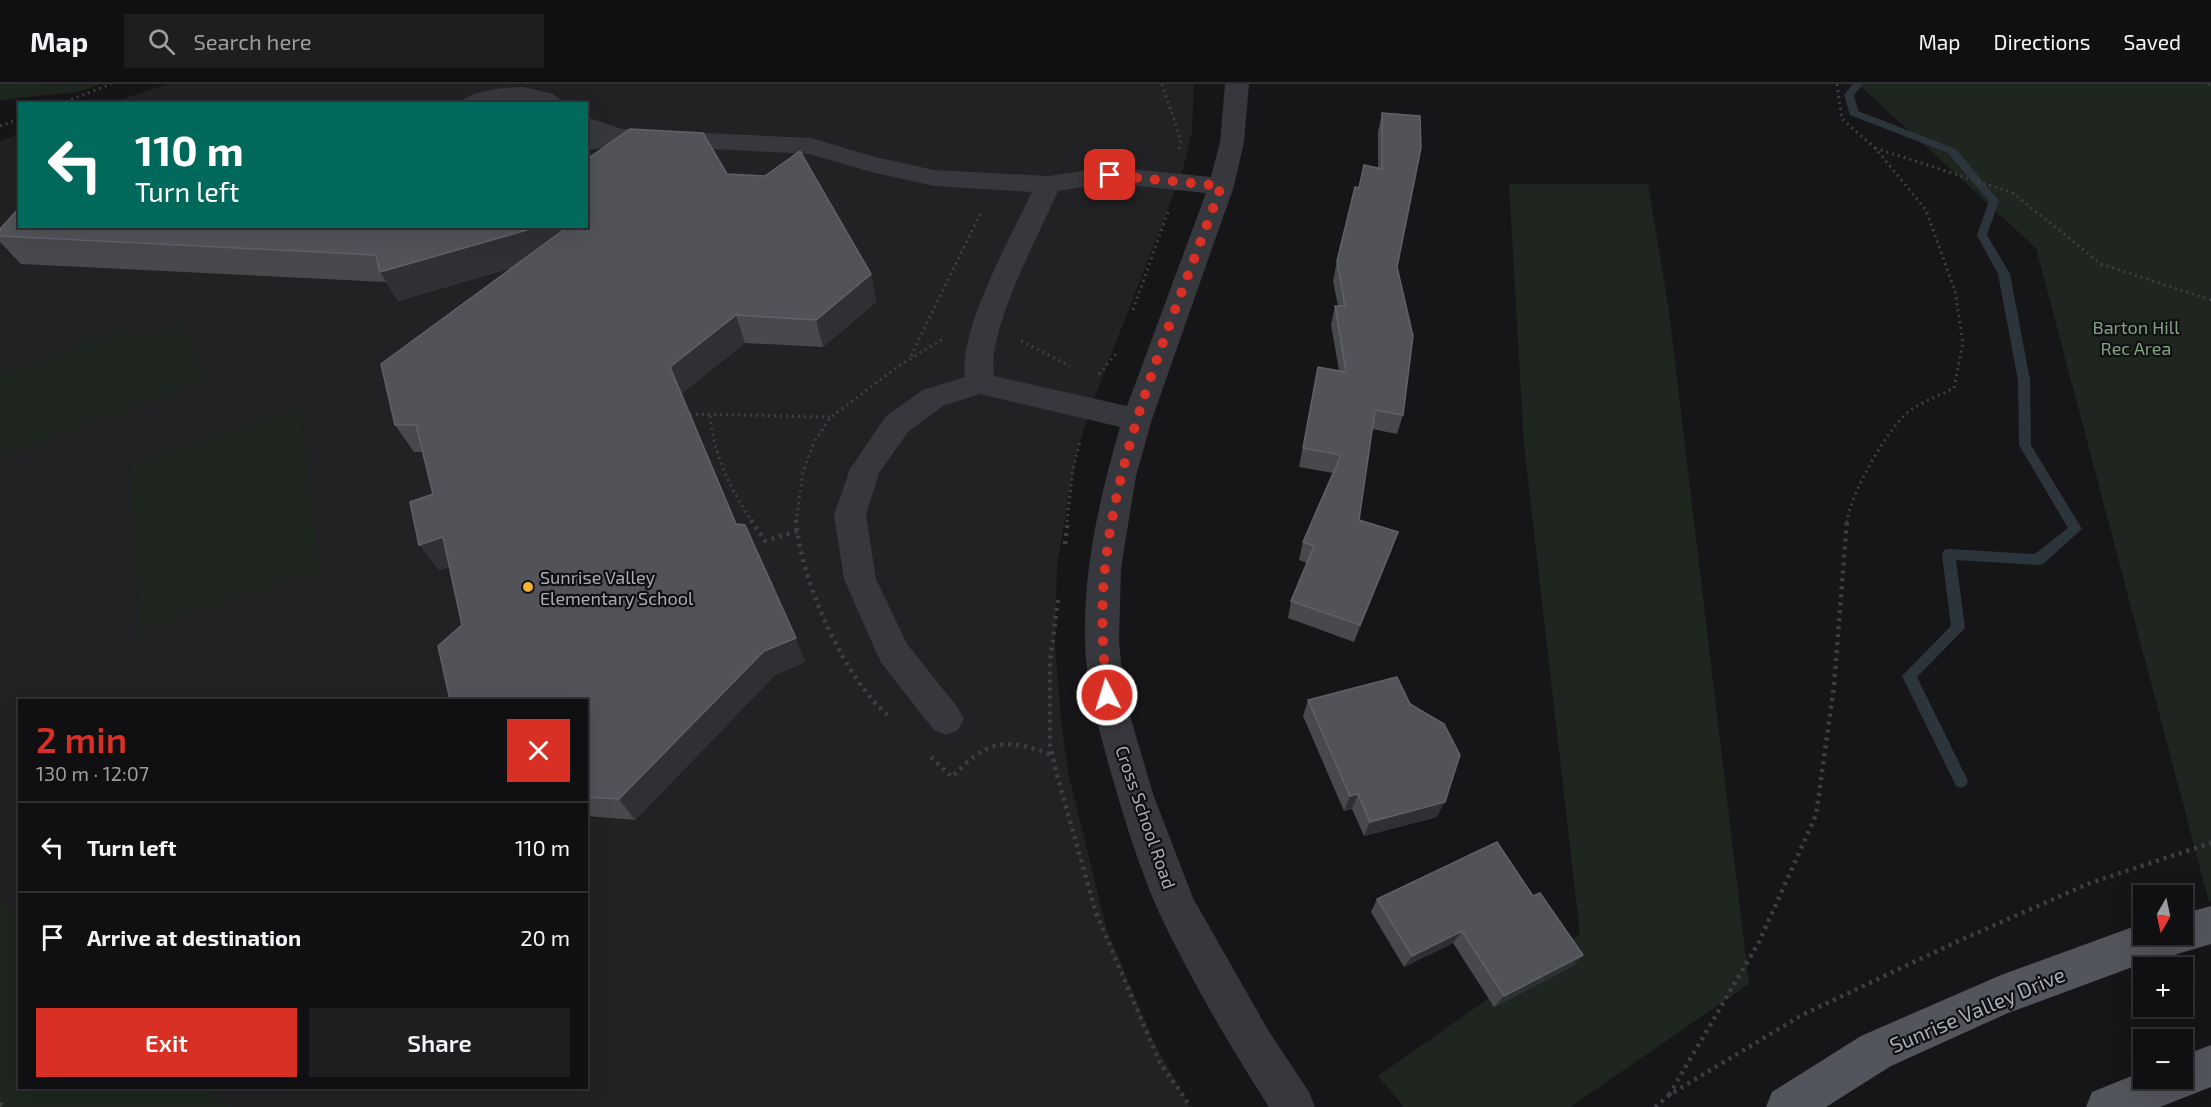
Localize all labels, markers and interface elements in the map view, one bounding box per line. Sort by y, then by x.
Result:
search box [124,14,544,68]
text: Map [30,24,88,58]
icon: search [145,25,178,58]
text: Search here [193,28,312,54]
text: Map [1918,29,1961,54]
text: Directions [1994,29,2090,54]
text: Saved [2123,29,2181,54]
text: 110 m [135,124,244,174]
icon: left [36,126,114,204]
pin [1084,149,1135,200]
icon: arrive [1093,158,1126,191]
text: Turn left [135,175,239,207]
park label: Barton Hill Rec Area [2093,316,2180,359]
place label: Sunrise Valley Elementary School [540,566,694,609]
marker: Sunrise Valley Elementary School [521,580,535,594]
position arrow [1075,663,1139,727]
text: 2 min [36,717,127,760]
button: close [507,719,570,782]
street label: Cross School Road [1111,743,1181,891]
text: 130 m · 12:07 [36,761,149,785]
icon: left [36,831,69,864]
text: Turn left [87,834,176,860]
text: 110 m [515,834,570,860]
north arrow [2133,885,2193,945]
map controls [2133,885,2193,1089]
icon: arrive [36,921,69,954]
text: Arrive at destination [87,924,301,950]
text: 20 m [520,924,570,950]
button: + [2133,957,2193,1017]
street label: Sunrise Valley Drive [1885,961,2069,1057]
button: Exit [36,1008,297,1077]
button: Share [309,1008,570,1077]
button: − [2133,1029,2193,1089]

